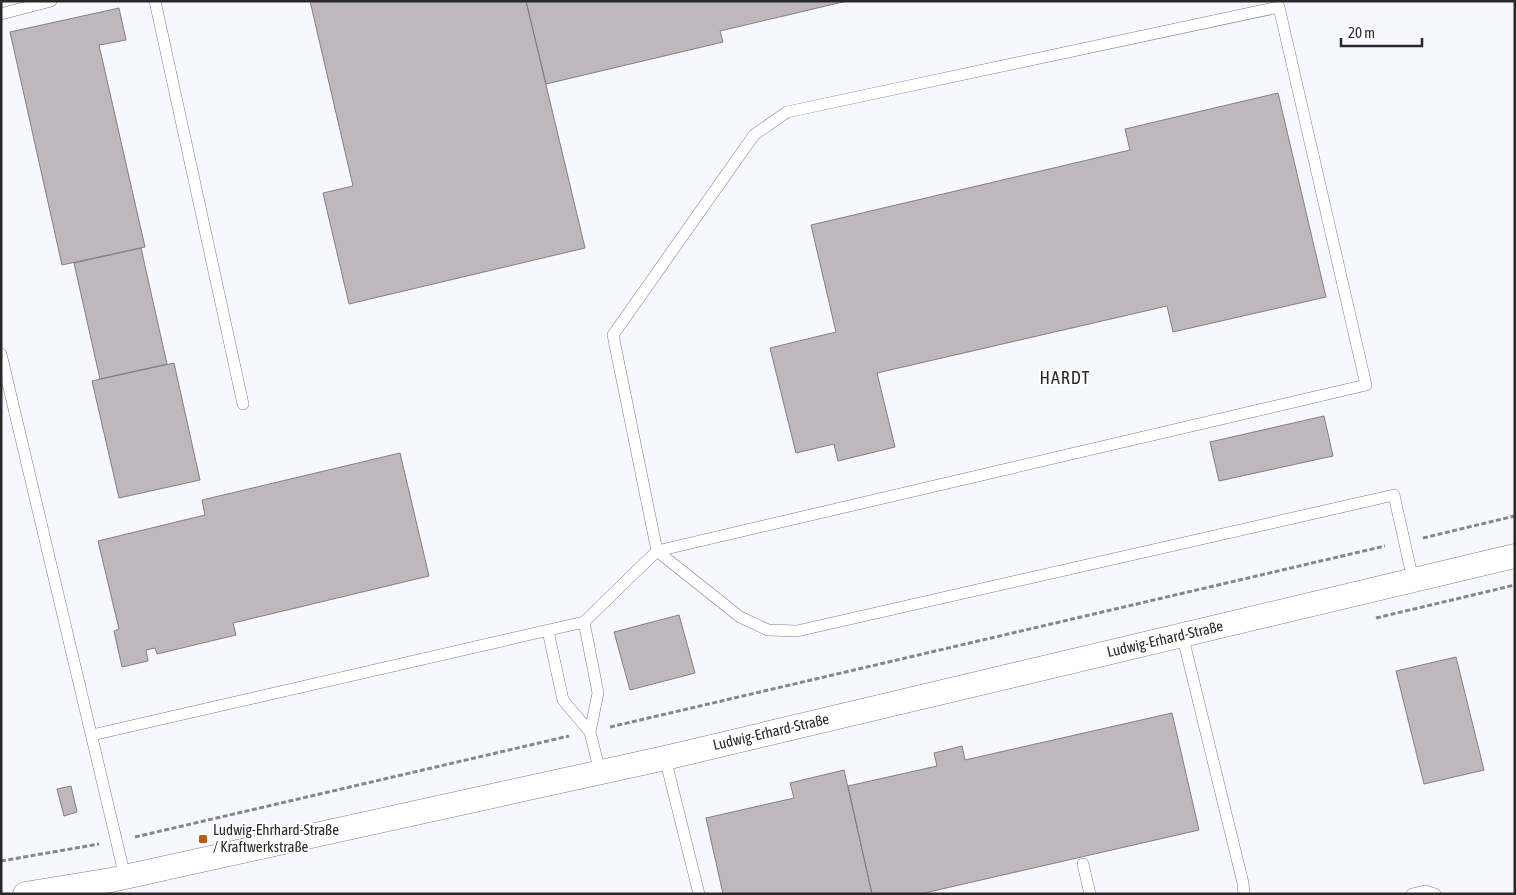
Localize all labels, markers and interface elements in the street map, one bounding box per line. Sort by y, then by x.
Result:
scale bar [1341,15,1422,47]
text: 20 m [1348,24,1375,41]
district label: HARDT [1040,367,1090,388]
street label: Ludwig-Erhard-Straße [1105,617,1225,660]
street label: Ludwig-Erhard-Straße [711,710,831,753]
place label: Ludwig-Ehrhard-Straße / Kraftwerkstraße [213,821,339,855]
marker: Ludwig-Ehrhard-Straße / Kraftwerkstraße [197,833,209,845]

